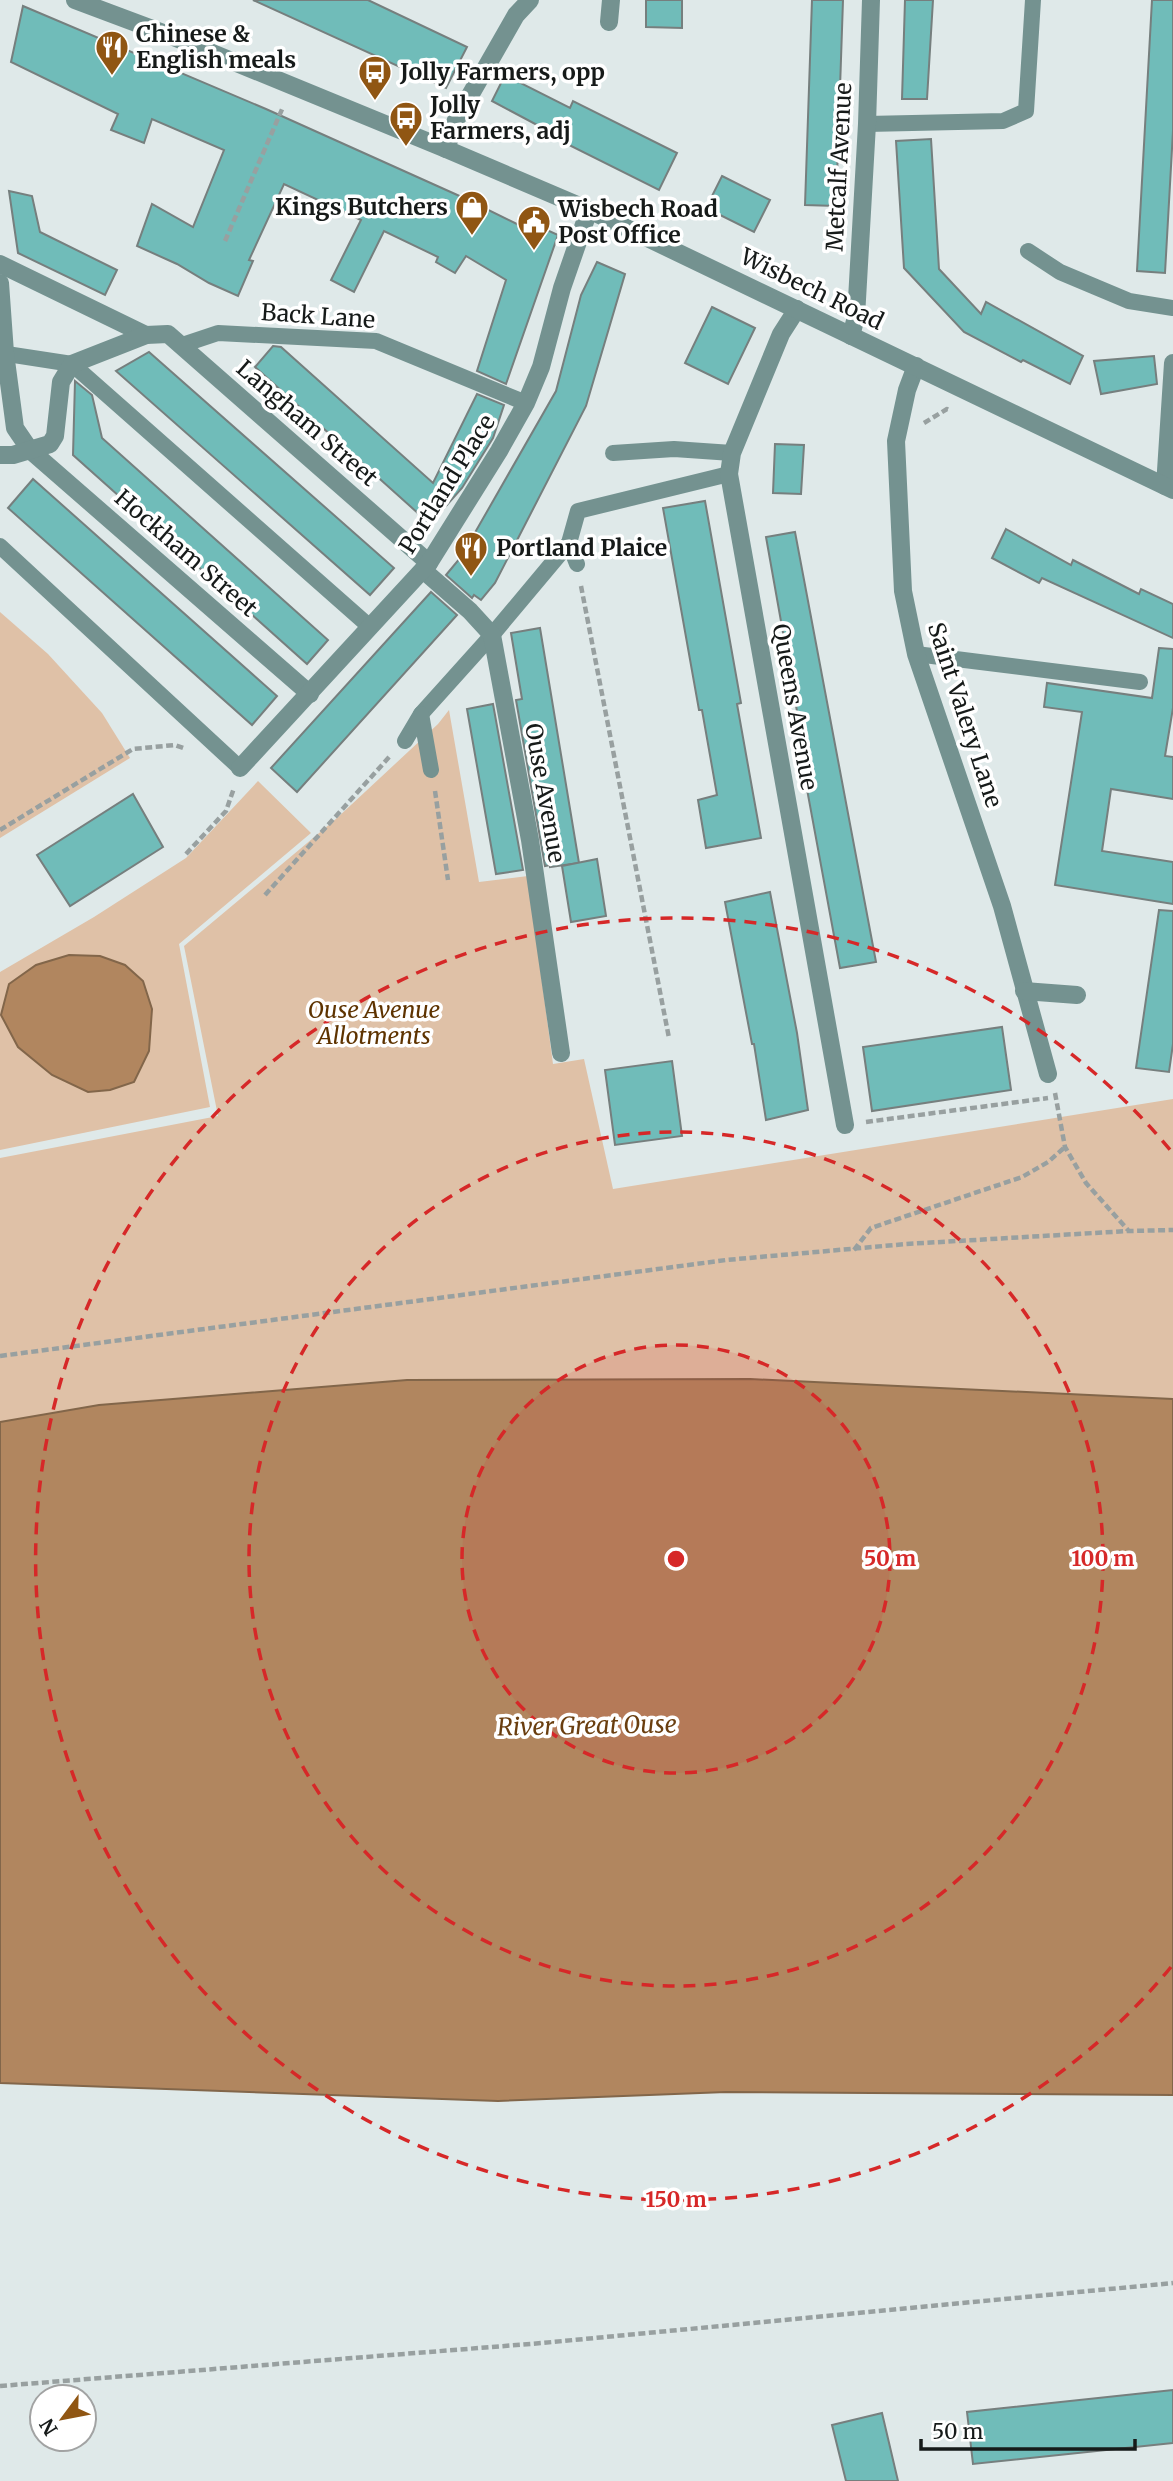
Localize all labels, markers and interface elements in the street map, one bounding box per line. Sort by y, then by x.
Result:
place label: Chinese & English meals [136,19,296,74]
restaurant icon: Chinese & English meals [93,28,131,77]
bus stop icon: Jolly Farmers, opp [356,53,394,102]
place label: Jolly Farmers, opp [399,57,605,87]
street label: Metcalf Avenue [820,82,857,252]
place label: Jolly Farmers, adj [429,90,571,146]
bus stop icon: Jolly Farmers, adj [387,99,425,148]
shop icon: Kings Butchers [453,188,491,237]
place label: Kings Butchers [275,192,448,221]
place label: Wisbech Road Post Office [557,194,718,249]
public building icon: Wisbech Road Post Office [515,203,553,252]
street label: Wisbech Road [735,241,889,336]
street label: Back Lane [260,297,376,334]
street label: Langham Street [231,353,384,492]
street label: Portland Place [392,409,501,559]
street label: Hockham Street [109,483,264,622]
restaurant icon: Portland Plaice [452,529,490,578]
place label: Portland Plaice [496,533,667,562]
street label: Saint Valery Lane [922,619,1009,811]
street label: Queens Avenue [767,621,824,792]
street label: Ouse Avenue [519,721,572,865]
park label: Ouse Avenue Allotments [308,995,440,1050]
text: 50 m [864,1545,916,1572]
text: 100 m [1072,1545,1134,1572]
centre of rings [664,1547,688,1571]
water label: River Great Ouse [497,1708,677,1743]
text: 150 m [645,2186,707,2213]
north arrow [28,2383,98,2453]
scale bar [921,2408,1134,2452]
text: N [34,2414,63,2440]
text: 50 m [932,2418,983,2445]

